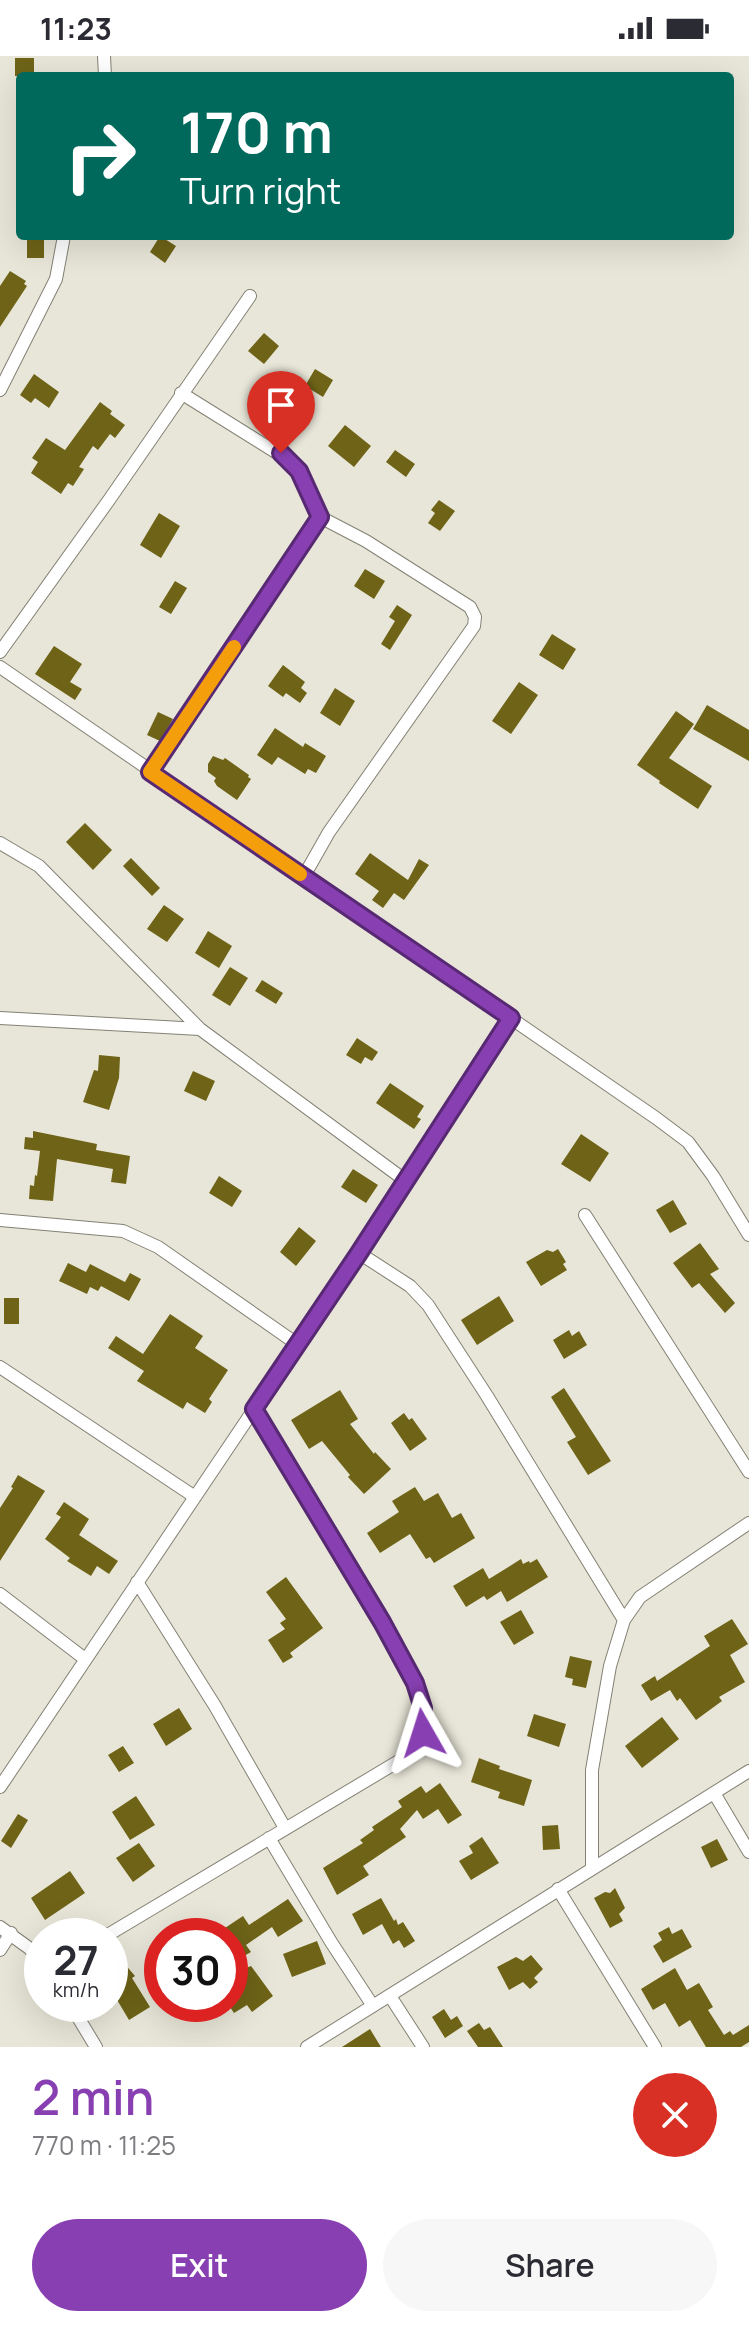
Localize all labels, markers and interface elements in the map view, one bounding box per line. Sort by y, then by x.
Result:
text: 11:23 [40,8,112,49]
text: 170 m [180,93,333,170]
icon: right [48,104,152,208]
text: Turn right [180,166,341,215]
pin [247,371,315,453]
icon: arrive [259,383,303,427]
position arrow [381,1691,465,1775]
speed limit sign: 30 [144,1918,248,2022]
text: 27 [53,1932,99,1987]
text: km/h [53,1976,99,2003]
text: 2 min [32,2064,154,2129]
button: close [633,2073,717,2157]
text: 770 m · 11:25 [32,2127,176,2163]
button: Exit [32,2219,367,2311]
button: Share [383,2219,717,2311]

